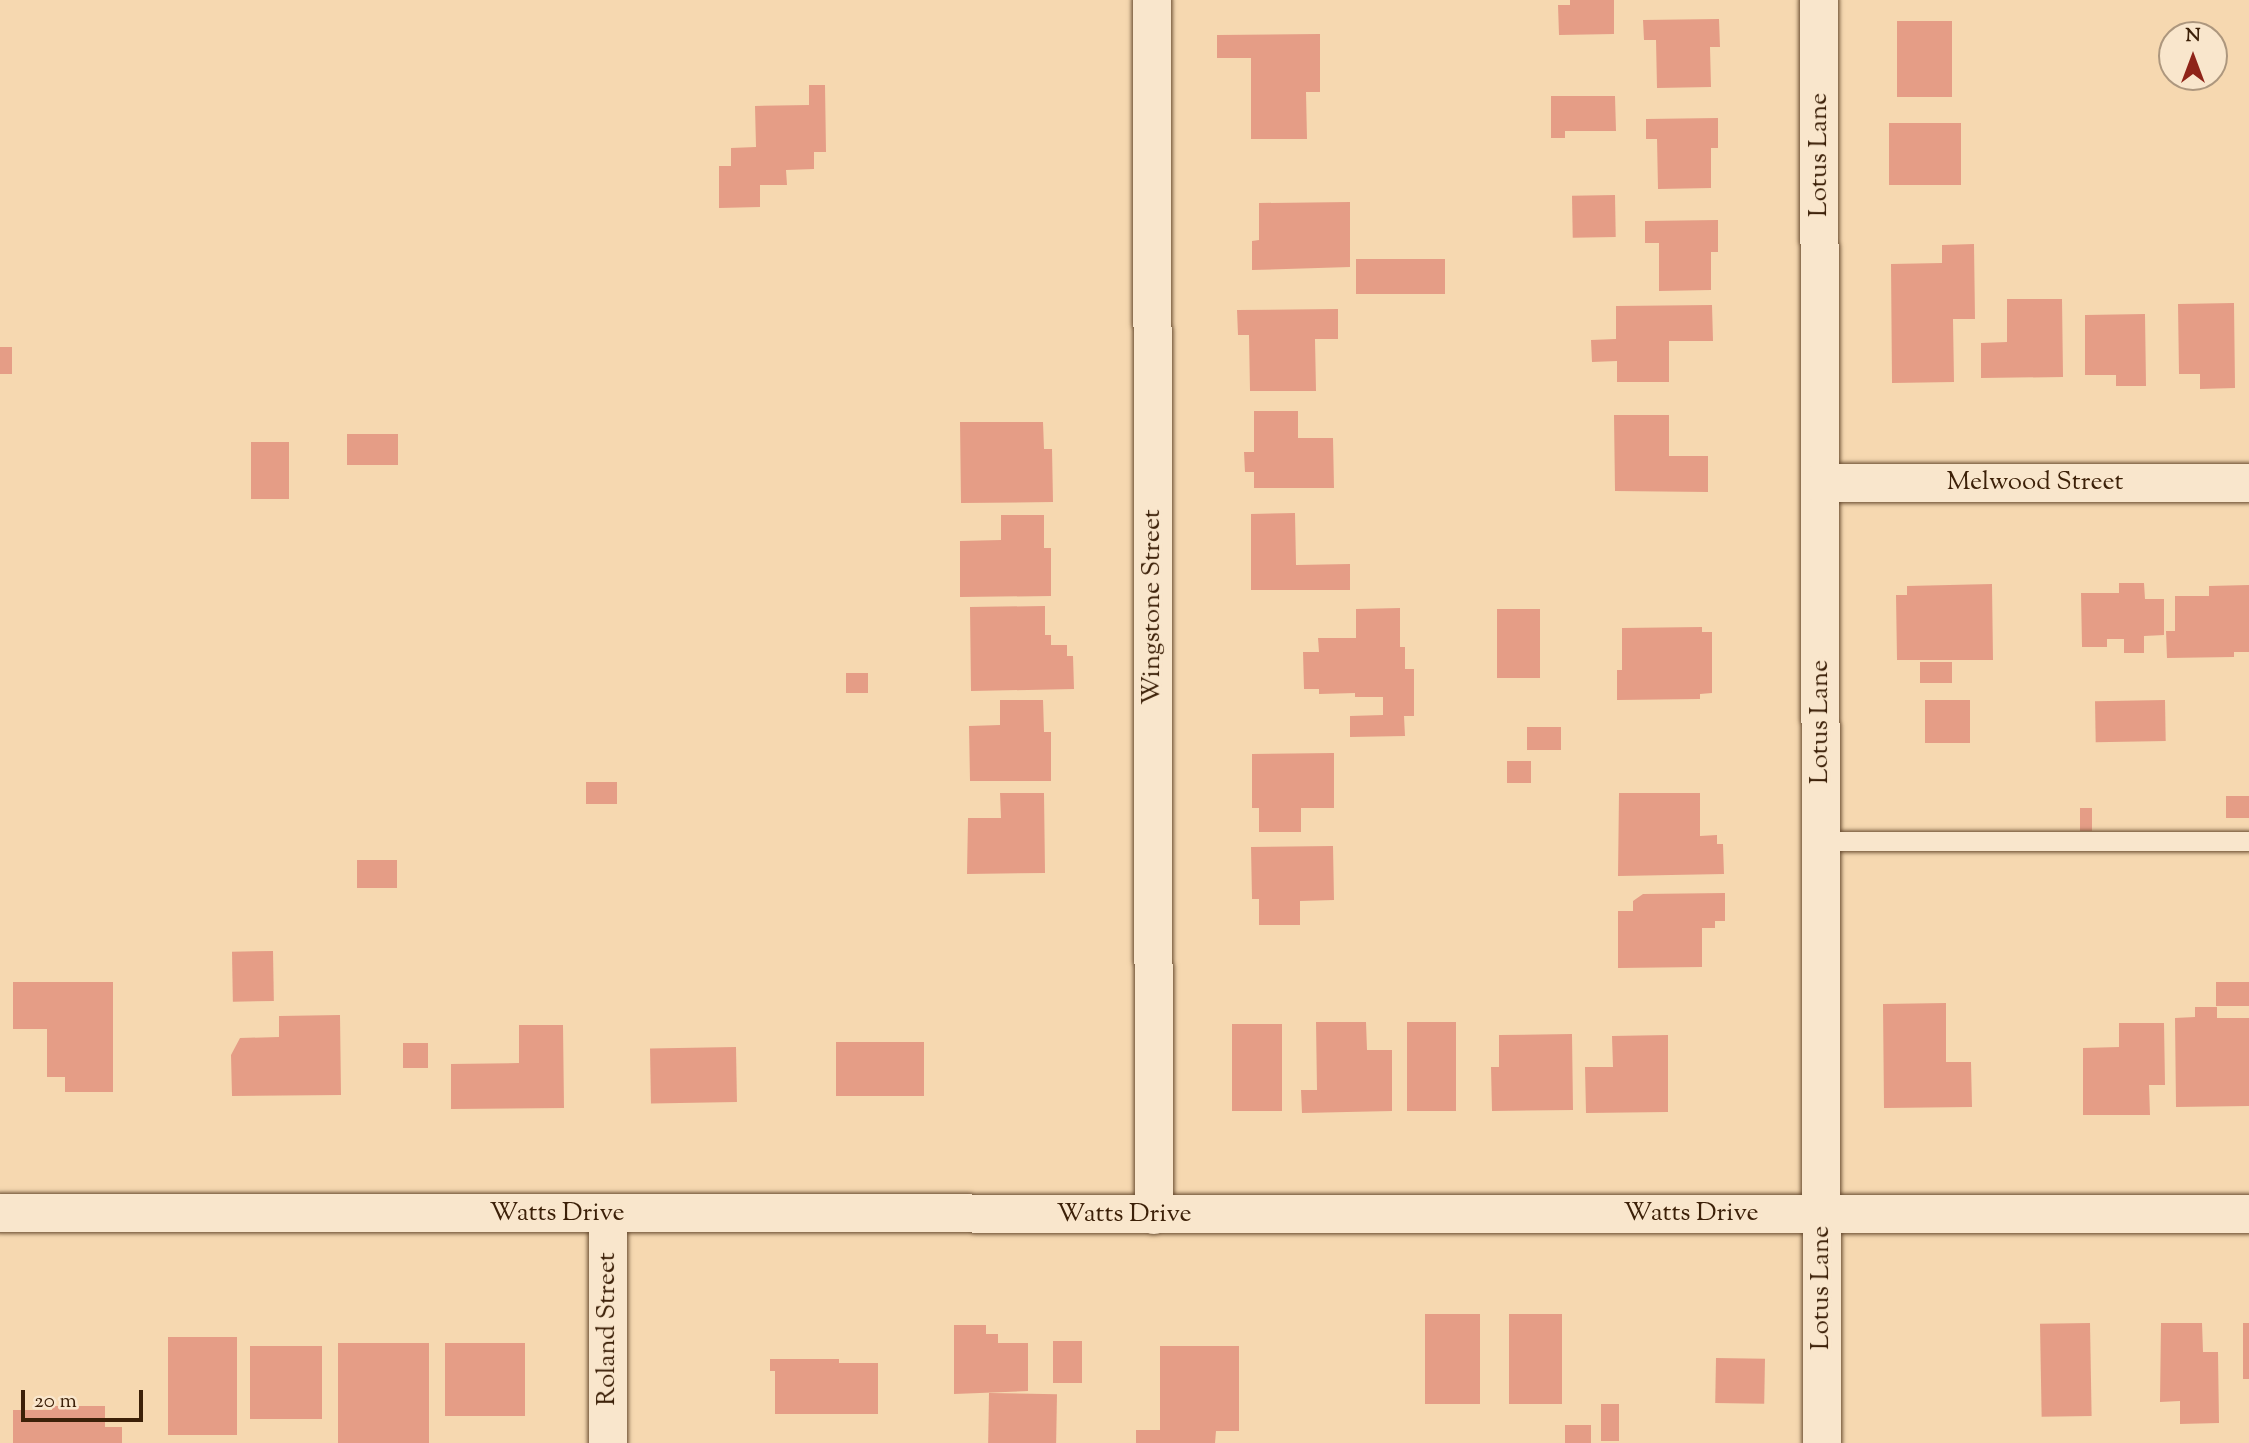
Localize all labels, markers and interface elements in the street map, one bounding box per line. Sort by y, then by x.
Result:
north arrow [2158,21,2228,91]
text: N [2185,23,2201,50]
street label: Lotus Lane [1804,93,1836,217]
street label: Melwood Street [1947,467,2123,499]
street label: Wingstone Street [1137,509,1169,705]
street label: Lotus Lane [1805,660,1837,784]
street label: Watts Drive [489,1198,625,1230]
street label: Watts Drive [1623,1198,1759,1230]
street label: Watts Drive [1056,1199,1192,1231]
street label: Lotus Lane [1806,1226,1838,1350]
street label: Roland Street [592,1252,624,1406]
scale bar [24,1376,147,1420]
text: 20 m [34,1387,77,1417]

